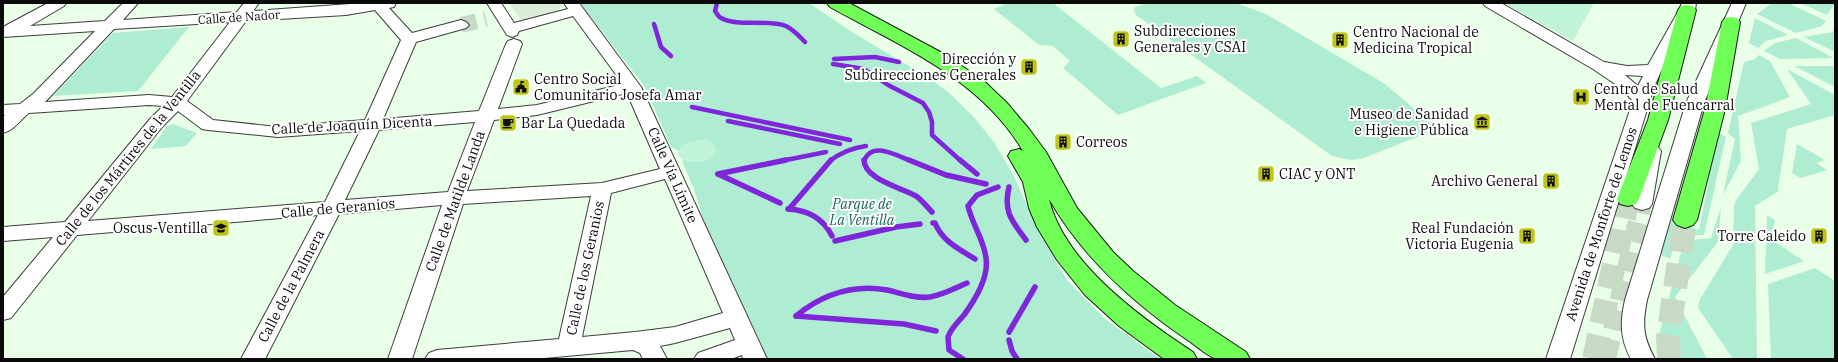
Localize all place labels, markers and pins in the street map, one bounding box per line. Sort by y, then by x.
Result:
place label: Subdirecciones Generales y CSAI [1134,22,1246,56]
place label: Centro Nacional de Medicina Tropical [1353,23,1479,57]
building icon: Subdirecciones Generales y CSAI [1111,29,1131,49]
building icon: Centro Nacional de Medicina Tropical [1330,30,1350,50]
place label: Dirección y Subdirecciones Generales [844,50,1017,84]
building icon: Dirección y Subdirecciones Generales [1019,57,1039,77]
place label: Centro Social Comunitario Josefa Amar [534,70,702,104]
public building icon: Centro Social Comunitario Josefa Amar [511,77,531,97]
place label: Centro de Salud Mental de Fuencarral [1594,80,1735,114]
hospital icon: Centro de Salud Mental de Fuencarral [1571,87,1591,107]
place label: Museo de Sanidad e Higiene Pública [1349,105,1469,139]
museum icon: Museo de Sanidad e Higiene Pública [1472,112,1492,132]
cafe icon: Bar La Quedada [498,113,518,133]
place label: Bar La Quedada [521,114,626,132]
building icon: Correos [1053,132,1073,152]
place label: Correos [1076,133,1128,151]
building icon: CIAC y ONT [1256,164,1276,184]
place label: CIAC y ONT [1279,165,1355,183]
building icon: Archivo General [1541,171,1561,191]
place label: Archivo General [1431,172,1538,190]
school or university icon: Oscus-Ventilla [211,218,231,238]
place label: Oscus-Ventilla [113,219,208,237]
place label: Real Fundación Victoria Eugenia [1405,219,1514,253]
building icon: Real Fundación Victoria Eugenia [1517,226,1537,246]
building icon: Torre Caleido [1809,226,1829,246]
place label: Torre Caleido [1717,227,1806,245]

